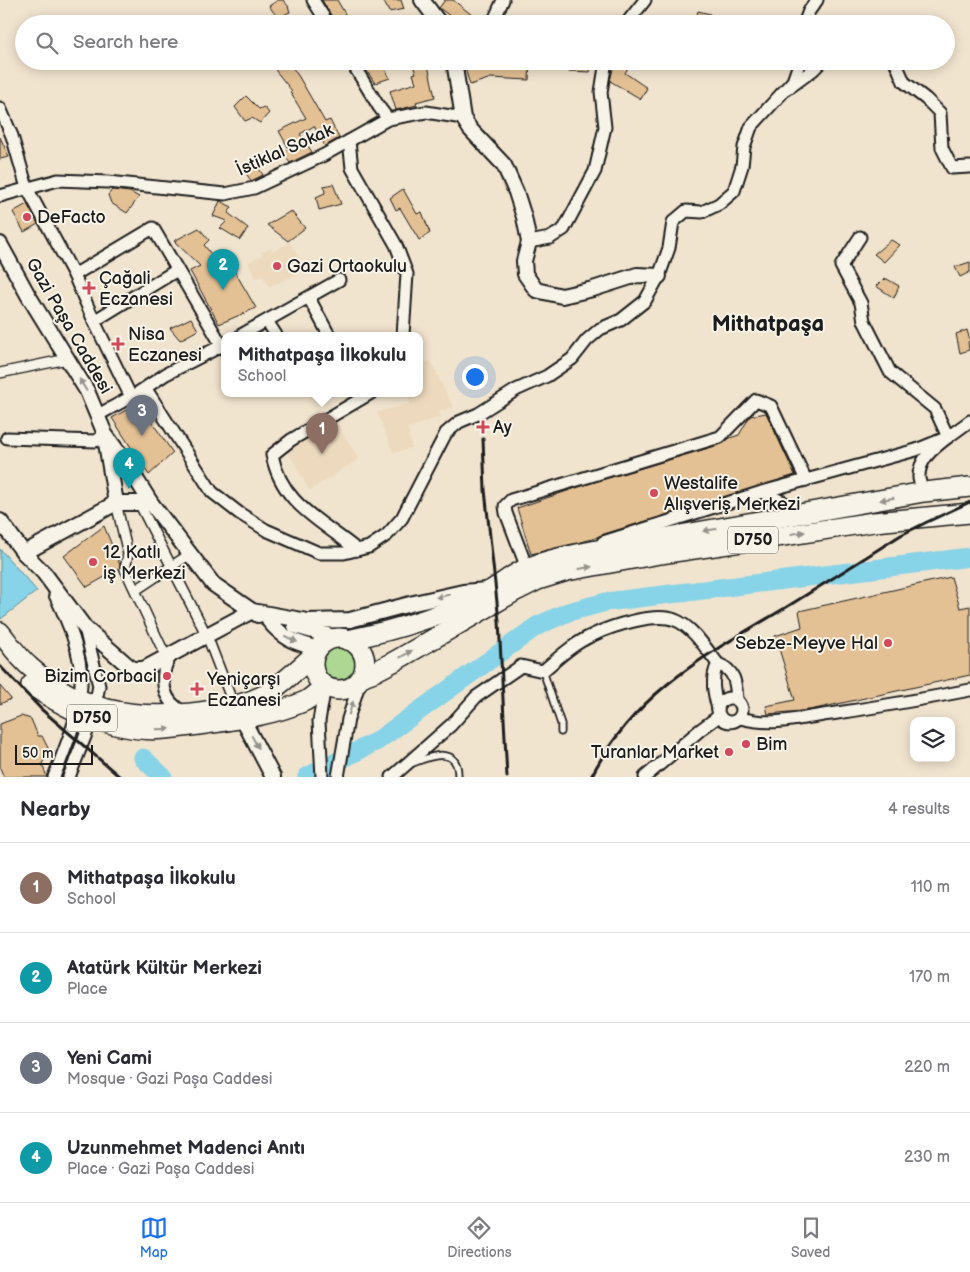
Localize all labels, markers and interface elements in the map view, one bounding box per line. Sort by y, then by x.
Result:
search box [15,15,955,70]
icon: search [33,29,61,57]
text: Search here [73,31,178,54]
street label: İstiklal Sokak [233,118,337,181]
place label: DeFacto [37,207,106,228]
marker: DeFacto [21,211,33,223]
pin: 2 [207,249,239,290]
street label: Gazi Paşa Caddesi [22,254,116,398]
place label: Gazi Ortaokulu [287,256,407,277]
marker: Gazi Ortaokulu [271,260,283,272]
place label: Çağali Eczanesi [99,268,173,310]
marker: Çağali Eczanesi [83,282,95,294]
district label: Mithatpaşa [712,311,824,338]
place label: Nisa Eczanesi [128,324,202,366]
popup [221,332,423,397]
marker: Nisa Eczanesi [112,338,124,350]
text: Mithatpaşa İlkokulu [238,344,406,367]
your location [462,364,488,390]
text: School [238,367,286,386]
one-way arrow [79,379,88,392]
pin: 3 [126,395,158,436]
pin: 1 [306,413,338,454]
place label: Ay [493,417,513,438]
marker: Ay [477,421,489,433]
pin: 4 [113,448,145,489]
place label: Westalife Alışveriş Merkezi [664,473,801,515]
marker: Westalife Alışveriş Merkezi [648,487,660,499]
one-way arrow [879,495,895,503]
one-way arrow [702,526,718,534]
road number: D750 [728,526,778,554]
one-way arrow [790,529,806,537]
place label: 12 Katlı iş Merkezi [103,542,186,584]
marker: 12 Katlı iş Merkezi [87,556,99,568]
one-way arrow [578,563,594,571]
one-way arrow [435,593,451,601]
place label: Sebze-Meyve Hal [735,633,878,654]
one-way arrow [284,636,298,644]
marker: Sebze-Meyve Hal [882,637,894,649]
one-way arrow [400,650,413,659]
place label: Bizim Corbaci [44,666,157,687]
place label: Yeniçarşı Eczanesi [206,669,281,711]
marker: Bizim Corbaci [161,670,173,682]
marker: Yeniçarşı Eczanesi [191,683,203,695]
one-way arrow [348,700,356,715]
road number: D750 [67,704,117,731]
map controls [910,717,955,762]
button: layers [910,717,955,762]
one-way arrow [156,724,172,732]
place label: Bim [756,734,787,755]
one-way arrow [251,735,259,750]
marker: Bim [740,738,752,750]
scale bar [15,742,92,765]
place label: Turanlar Market [591,742,719,763]
text: 50 m [22,745,54,762]
marker: Turanlar Market [723,746,735,758]
text: Nearby [20,797,90,822]
text: 4 results [888,800,950,819]
text: Mithatpaşa İlkokulu [67,867,236,890]
text: 1 [33,878,39,897]
text: 110 m [911,878,950,897]
text: School [67,890,116,909]
text: Atatürk Kültür Merkezi [67,957,262,980]
text: 2 [31,968,41,987]
text: 170 m [909,968,950,987]
text: Place [67,980,108,999]
text: Yeni Cami [67,1047,152,1070]
text: 3 [31,1058,41,1077]
text: 220 m [904,1058,950,1077]
text: Mosque · Gazi Paşa Caddesi [67,1070,272,1089]
text: Uzunmehmet Madenci Anıtı [67,1137,305,1160]
text: 4 [31,1148,41,1167]
text: 230 m [904,1148,950,1167]
text: Place · Gazi Paşa Caddesi [67,1160,254,1179]
tab: Map [140,1214,168,1261]
tab: Directions [447,1214,512,1261]
tab: Saved [791,1214,830,1261]

